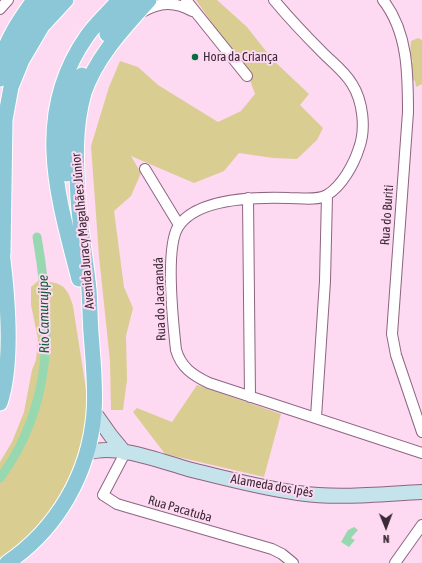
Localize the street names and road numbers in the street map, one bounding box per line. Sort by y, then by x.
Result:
street label: Avenida Juracy Magalhães Júnior [68,152,98,310]
street label: Rua do Buriti [377,184,397,246]
street label: Rua do Jacarandá [151,257,169,341]
street label: Alameda dos Ipês [229,471,315,501]
street label: Rua Pacatuba [146,492,214,526]

